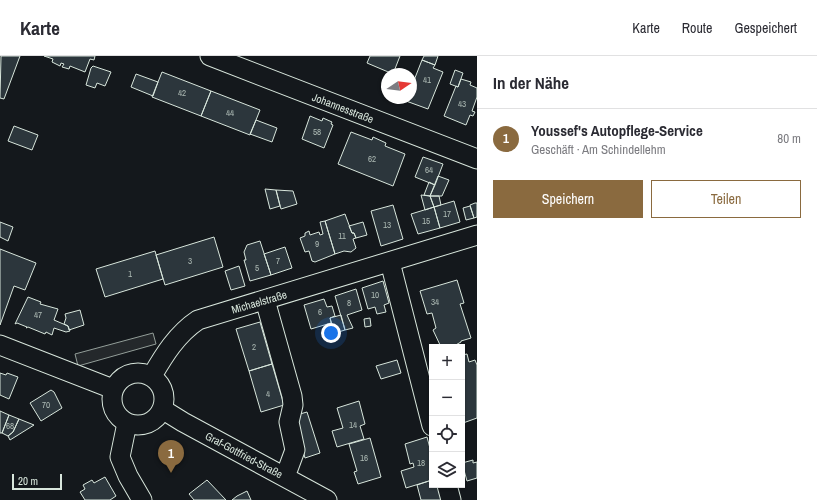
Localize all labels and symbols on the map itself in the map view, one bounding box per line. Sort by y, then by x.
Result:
north arrow [381,68,417,104]
house number: 41 [423,74,431,86]
house number: 42 [178,87,186,99]
street label: Johannesstraße [310,90,376,126]
house number: 43 [458,98,466,110]
house number: 44 [226,107,234,119]
house number: 58 [313,126,321,138]
house number: 62 [368,153,376,165]
house number: 64 [425,164,433,176]
house number: 17 [443,208,451,220]
house number: 15 [422,215,430,227]
house number: 13 [383,219,391,231]
house number: 11 [338,230,346,242]
house number: 9 [315,238,319,250]
house number: 3 [188,255,192,267]
house number: 7 [276,255,280,267]
house number: 5 [255,262,259,274]
house number: 1 [128,268,132,280]
street label: Michaelstraße [230,287,288,317]
house number: 10 [371,289,379,301]
house number: 34 [431,296,439,308]
house number: 8 [347,297,351,309]
house number: 6 [318,306,322,318]
house number: 47 [34,309,42,321]
your location [321,323,341,343]
house number: 2 [252,341,256,353]
house number: 4 [266,388,270,400]
house number: 70 [42,399,50,411]
house number: 14 [349,419,357,431]
house number: 68 [6,420,14,432]
street label: Graf-Gottfried-Straße [203,429,285,481]
pin: 1 [158,440,184,473]
house number: 16 [360,452,368,464]
house number: 18 [417,457,425,469]
scale bar [12,472,62,491]

